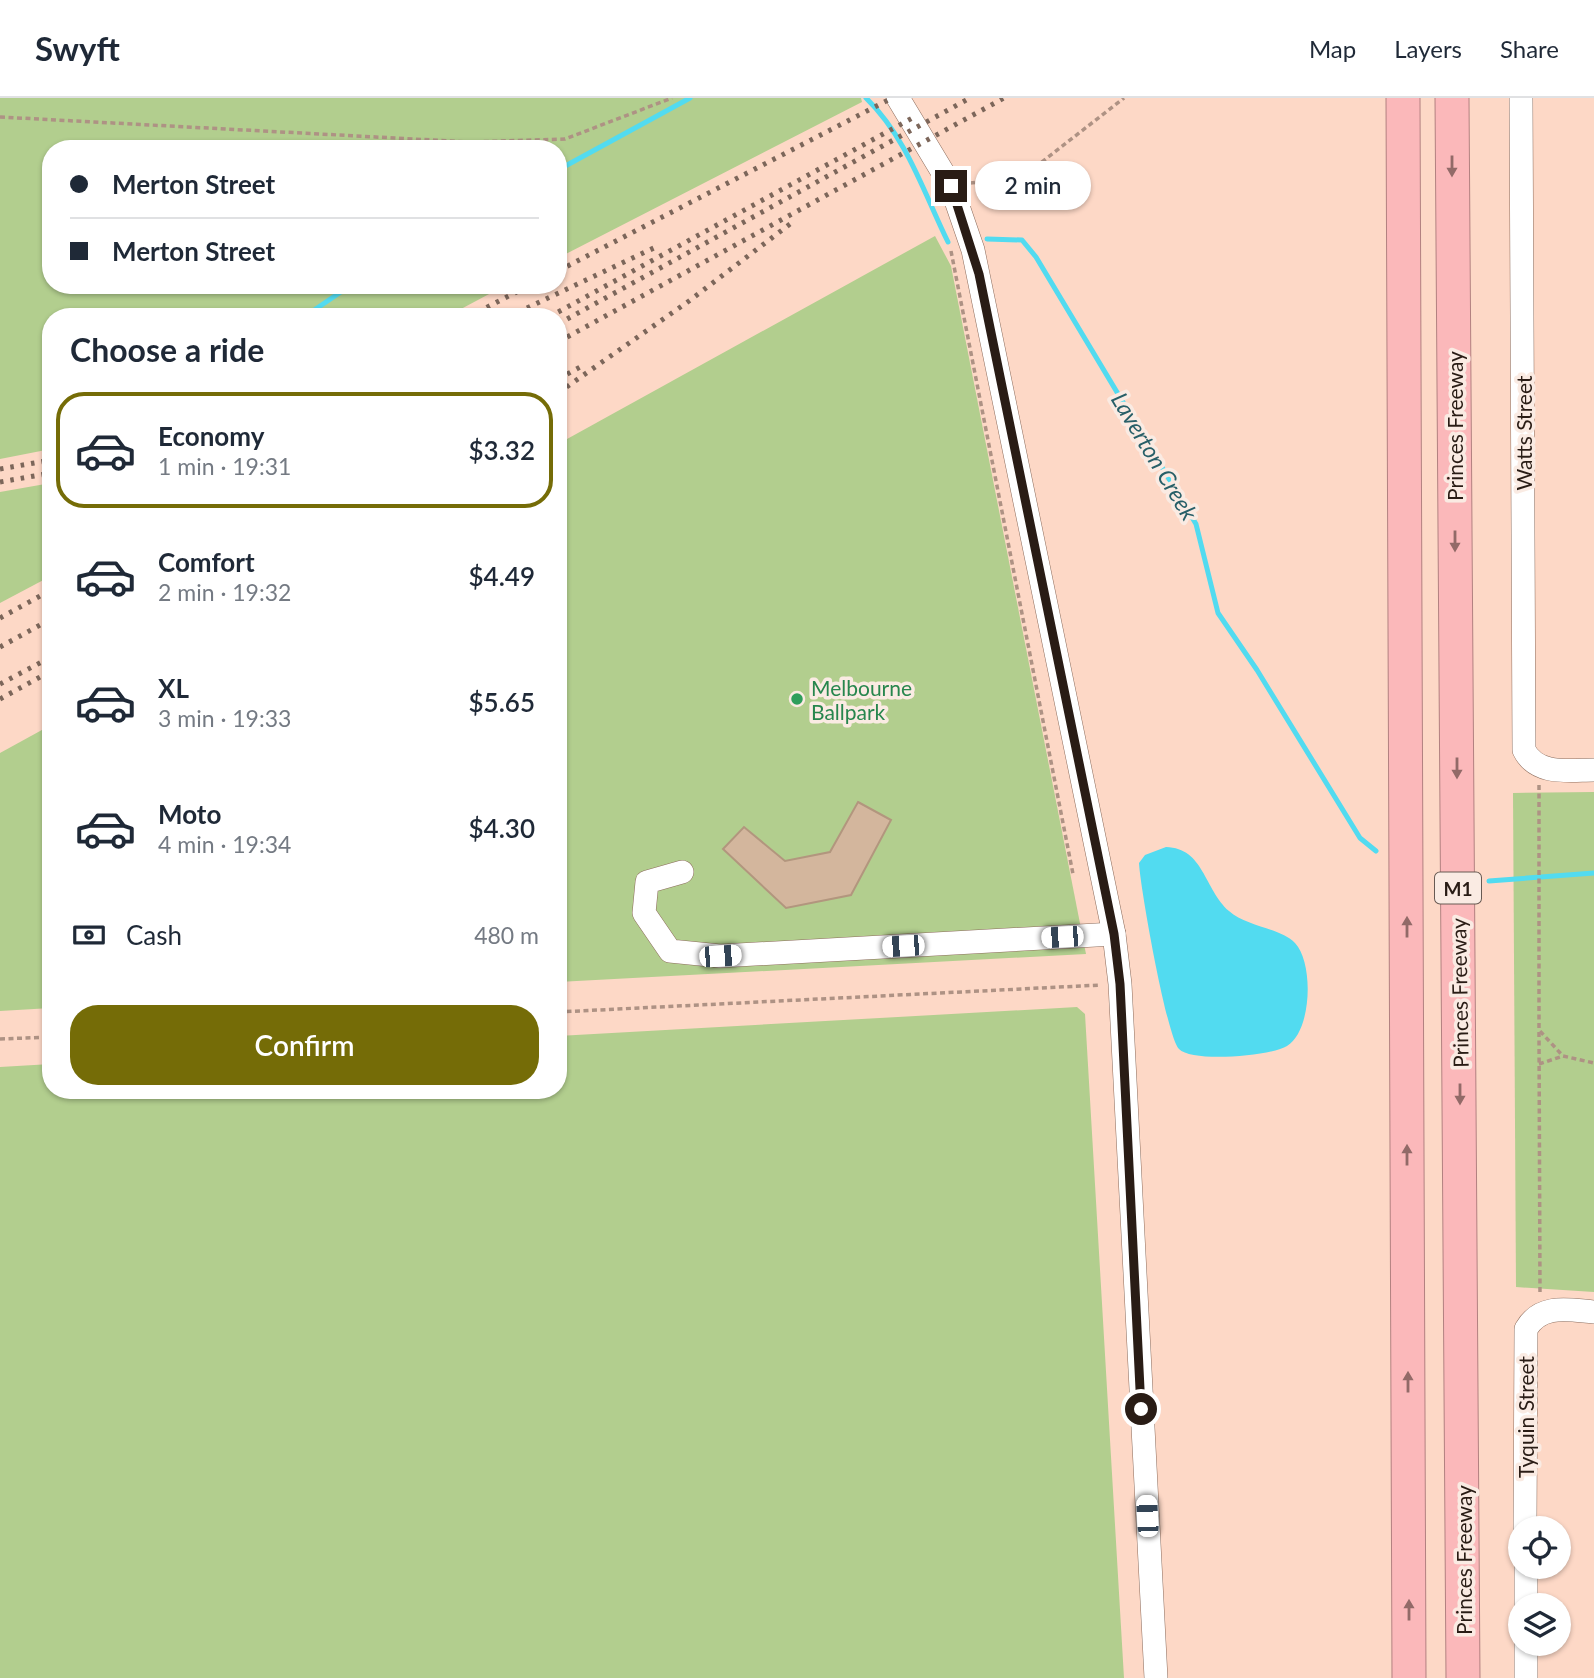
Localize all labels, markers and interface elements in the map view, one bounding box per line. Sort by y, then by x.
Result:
text: Swyft [35,28,120,68]
text: Map [1309,34,1356,63]
text: Layers [1394,34,1462,63]
text: Share [1500,34,1559,63]
one-way arrow [1446,155,1458,177]
callout: 2 min [976,162,1091,210]
text: Merton Street [112,168,275,200]
route end [935,170,967,202]
text: 2 min [1005,171,1061,199]
text: Merton Street [112,235,275,267]
text: Choose a ride [70,330,264,369]
street label: Princes Freeway [1442,351,1467,501]
street label: Watts Street [1511,375,1536,490]
water label: Laverton Creek [1106,387,1205,526]
icon: car [74,419,137,482]
text: Economy [158,420,264,452]
text: $3.32 [469,434,535,466]
text: 1 min · 19:31 [158,452,291,480]
one-way arrow [1449,530,1461,552]
icon: car [74,545,137,608]
text: Comfort [158,546,255,578]
text: $4.49 [469,560,535,592]
text: 2 min · 19:32 [158,578,291,606]
icon: car [74,671,137,734]
text: XL [158,672,189,704]
place label: Melbourne Ballpark [811,675,912,724]
text: $5.65 [469,686,535,718]
marker: Melbourne Ballpark [789,691,805,707]
text: 3 min · 19:33 [158,704,291,732]
one-way arrow [1451,757,1462,779]
icon: car [74,797,137,860]
text: Moto [158,798,221,830]
text: $4.30 [469,812,535,844]
text: 4 min · 19:34 [158,830,291,858]
road number: M1 [1435,873,1481,904]
icon: cash [70,916,108,954]
one-way arrow [1401,916,1413,938]
street label: Princes Freeway [1445,918,1473,1068]
text: Cash [126,919,182,951]
text: 480 m [474,921,539,949]
car [1041,925,1084,949]
car [882,934,925,958]
car [699,944,742,968]
button: Confirm [70,1005,539,1085]
one-way arrow [1454,1083,1465,1105]
one-way arrow [1402,1144,1413,1166]
street label: Tyquin Street [1513,1356,1538,1478]
one-way arrow [1403,1371,1414,1393]
route start [1125,1393,1157,1425]
street label: Princes Freeway [1451,1485,1476,1635]
car [1136,1494,1159,1538]
map controls [1508,1516,1571,1656]
button: locate [1508,1516,1571,1579]
button: layers [1508,1593,1571,1656]
one-way arrow [1403,1599,1415,1621]

